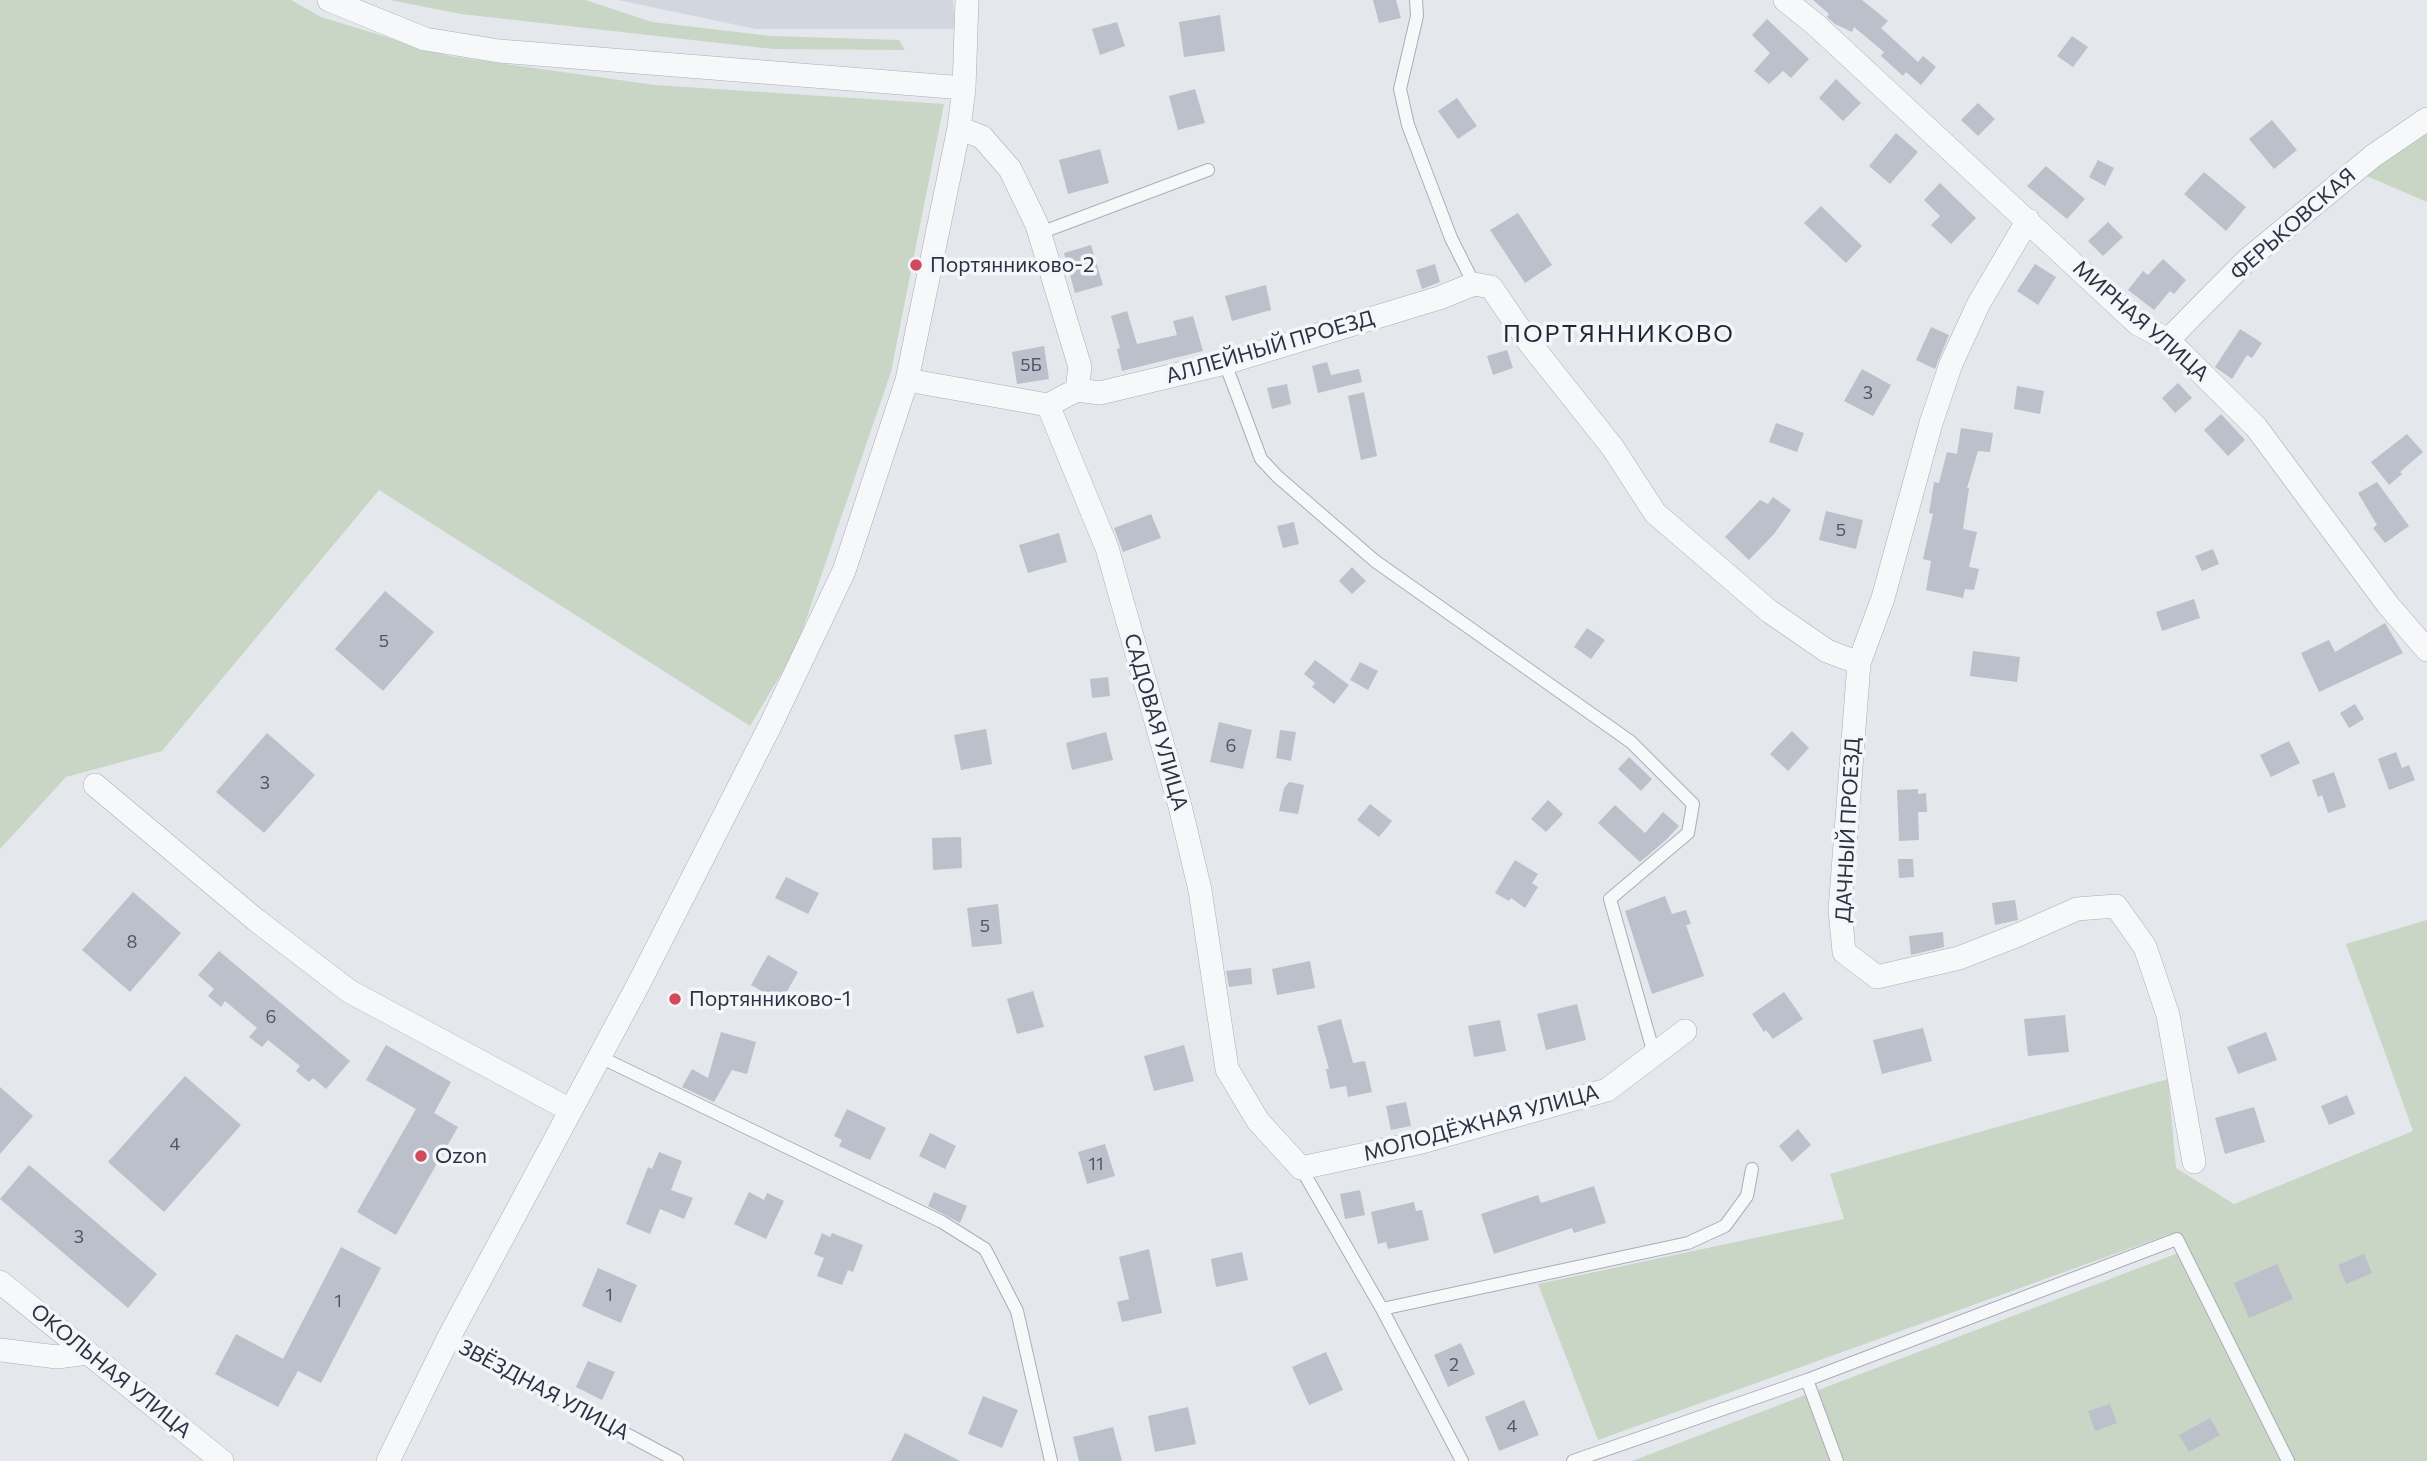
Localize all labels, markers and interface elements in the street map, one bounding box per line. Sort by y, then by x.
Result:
street label: ФЕРЬКОВСКАЯ [2225,163,2361,285]
place label: Портянниково-2 [930,252,1095,278]
street label: МИРНАЯ УЛИЦА [2068,255,2214,387]
marker: Портянниково-2 [908,257,924,273]
street label: АЛЛЕЙНЫЙ ПРОЕЗД [1163,305,1377,389]
district label: ПОРТЯННИКОВО [1505,320,1733,348]
house number: 5Б [1020,354,1042,376]
house number: 3 [1863,382,1873,404]
house number: 5 [1836,519,1846,541]
house number: 5 [379,630,389,652]
street label: САДОВАЯ УЛИЦА [1119,631,1193,813]
house number: 6 [1226,735,1236,757]
street label: ДАЧНЫЙ ПРОЕЗД [1831,737,1865,923]
house number: 3 [260,772,270,794]
house number: 5 [980,915,990,937]
house number: 8 [127,931,137,953]
place label: Портянниково-1 [689,986,851,1012]
marker: Портянниково-1 [667,991,683,1007]
house number: 6 [266,1006,276,1028]
street label: МОЛОДЁЖНАЯ УЛИЦА [1361,1079,1601,1167]
house number: 4 [170,1133,180,1155]
place label: Ozon [435,1143,487,1169]
marker: Ozon [413,1148,429,1164]
house number: 11 [1088,1153,1104,1175]
house number: 3 [74,1226,84,1248]
house number: 1 [605,1284,613,1306]
house number: 1 [334,1290,342,1312]
street label: ОКОЛЬНАЯ УЛИЦА [26,1299,196,1443]
street label: ЗВЁЗДНАЯ УЛИЦА [455,1334,633,1446]
house number: 2 [1449,1354,1459,1376]
house number: 4 [1507,1415,1517,1437]

